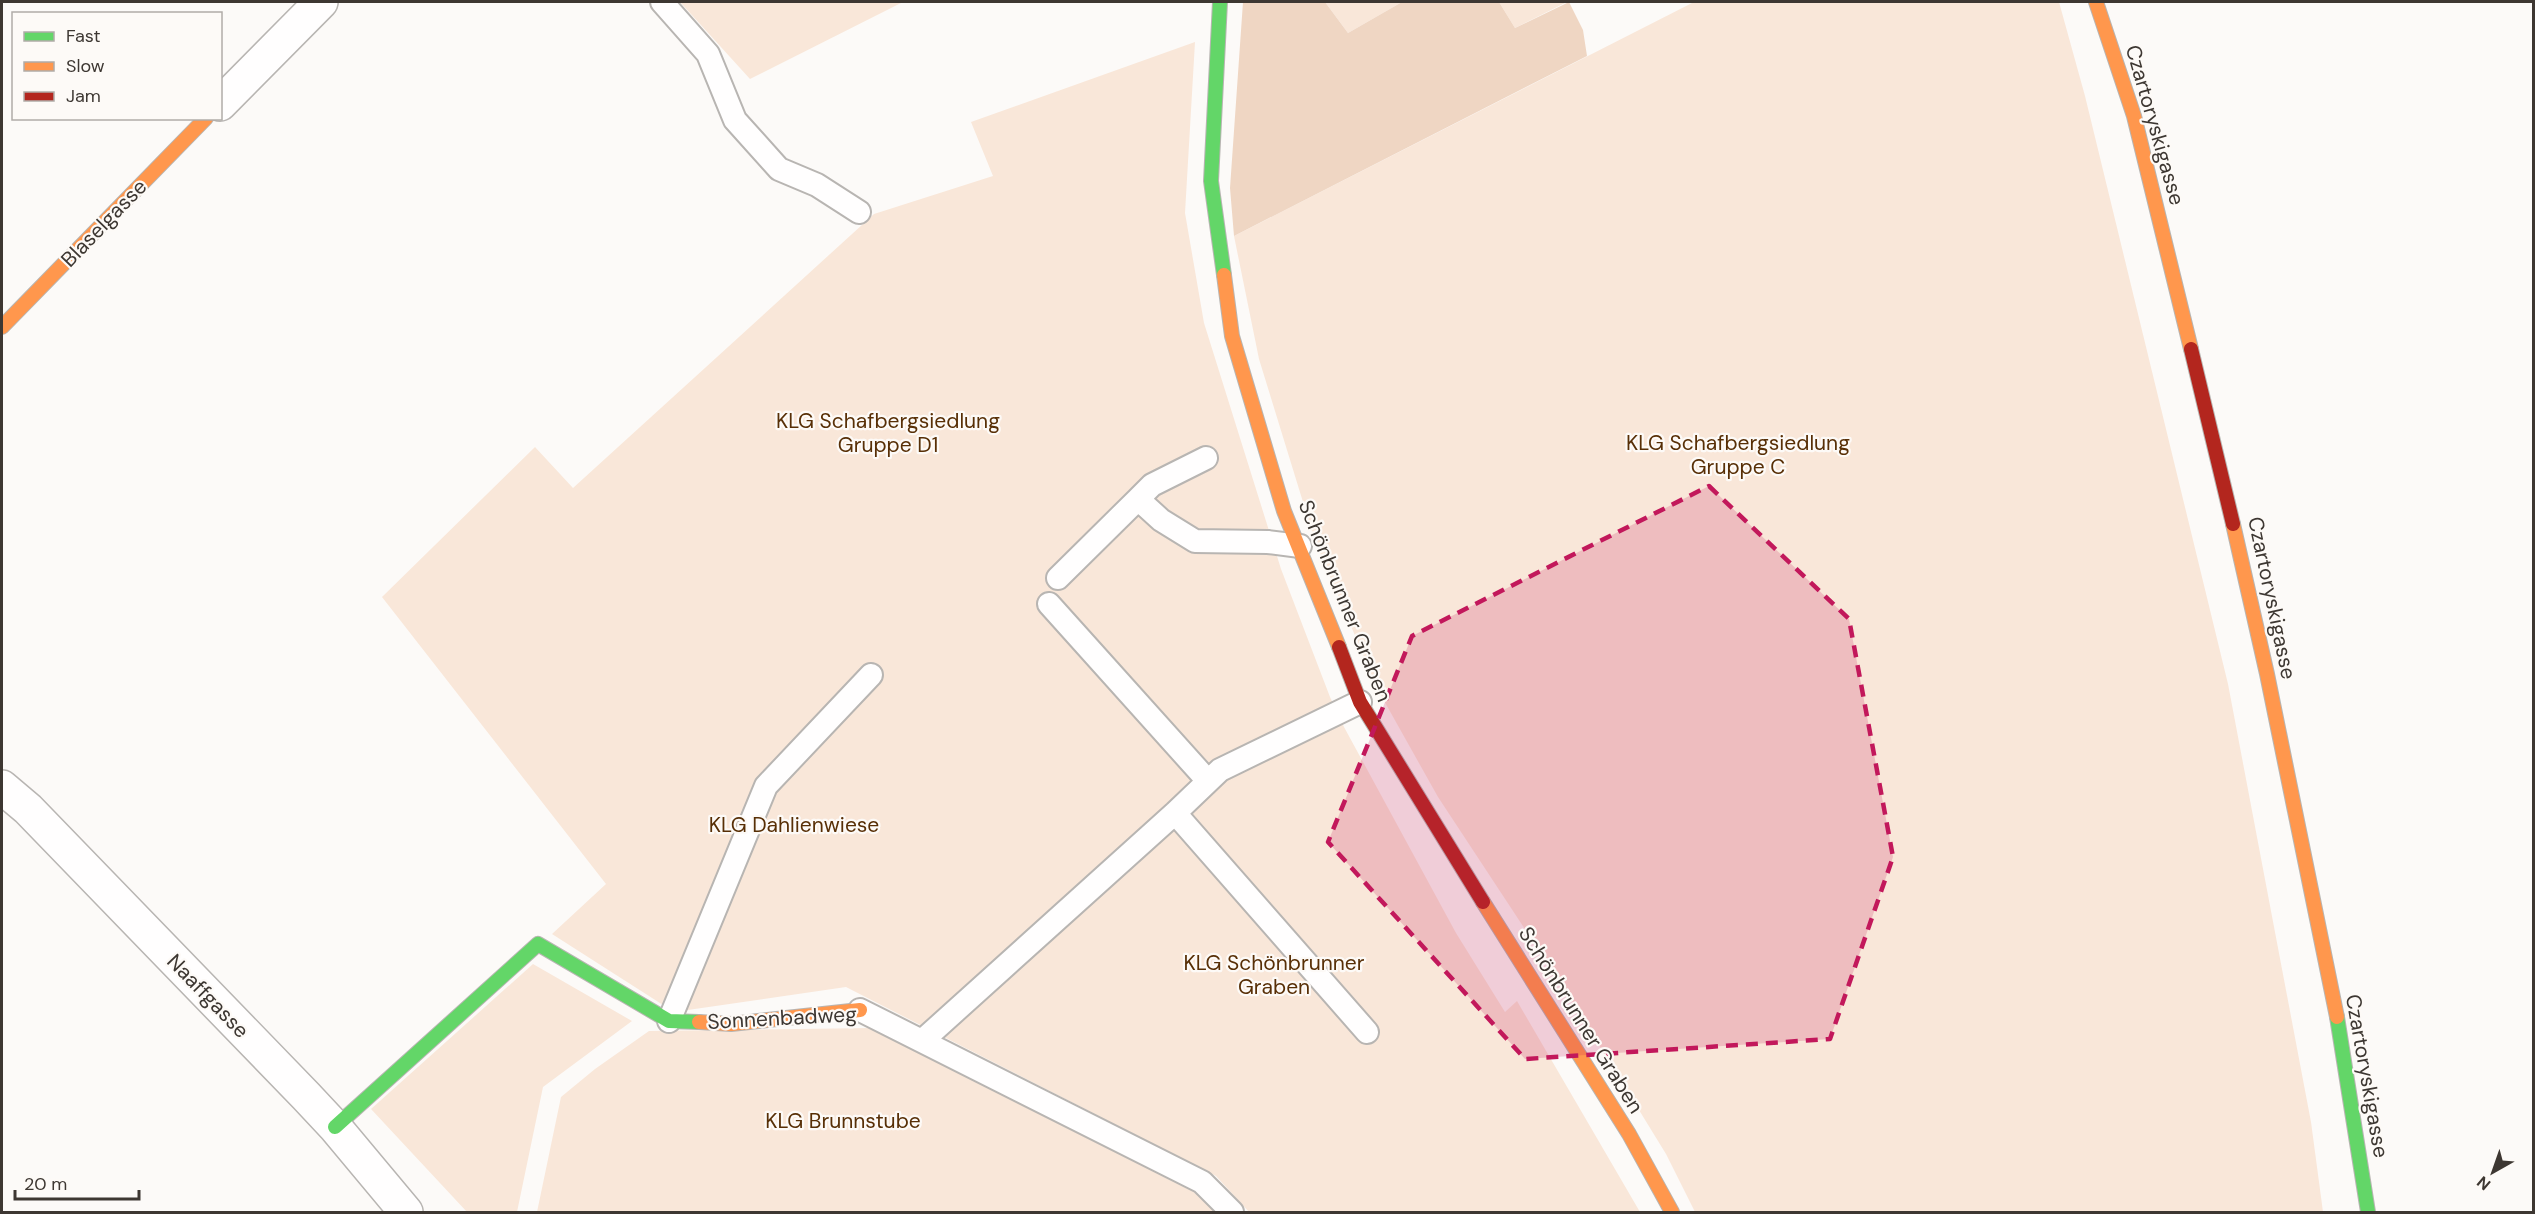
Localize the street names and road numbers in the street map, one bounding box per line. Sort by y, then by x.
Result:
street label: Czartoryskigasse [2119,42,2191,208]
street label: Blaselgasse [55,173,153,273]
street label: Schönbrunner Graben [1292,496,1398,706]
street label: Czartoryskigasse [2241,514,2303,682]
street label: Schönbrunner Graben [1512,921,1650,1119]
street label: Naaffgasse [161,948,255,1044]
street label: Czartoryskigasse [2339,992,2395,1160]
street label: Sonnenbadweg [707,1000,858,1036]

